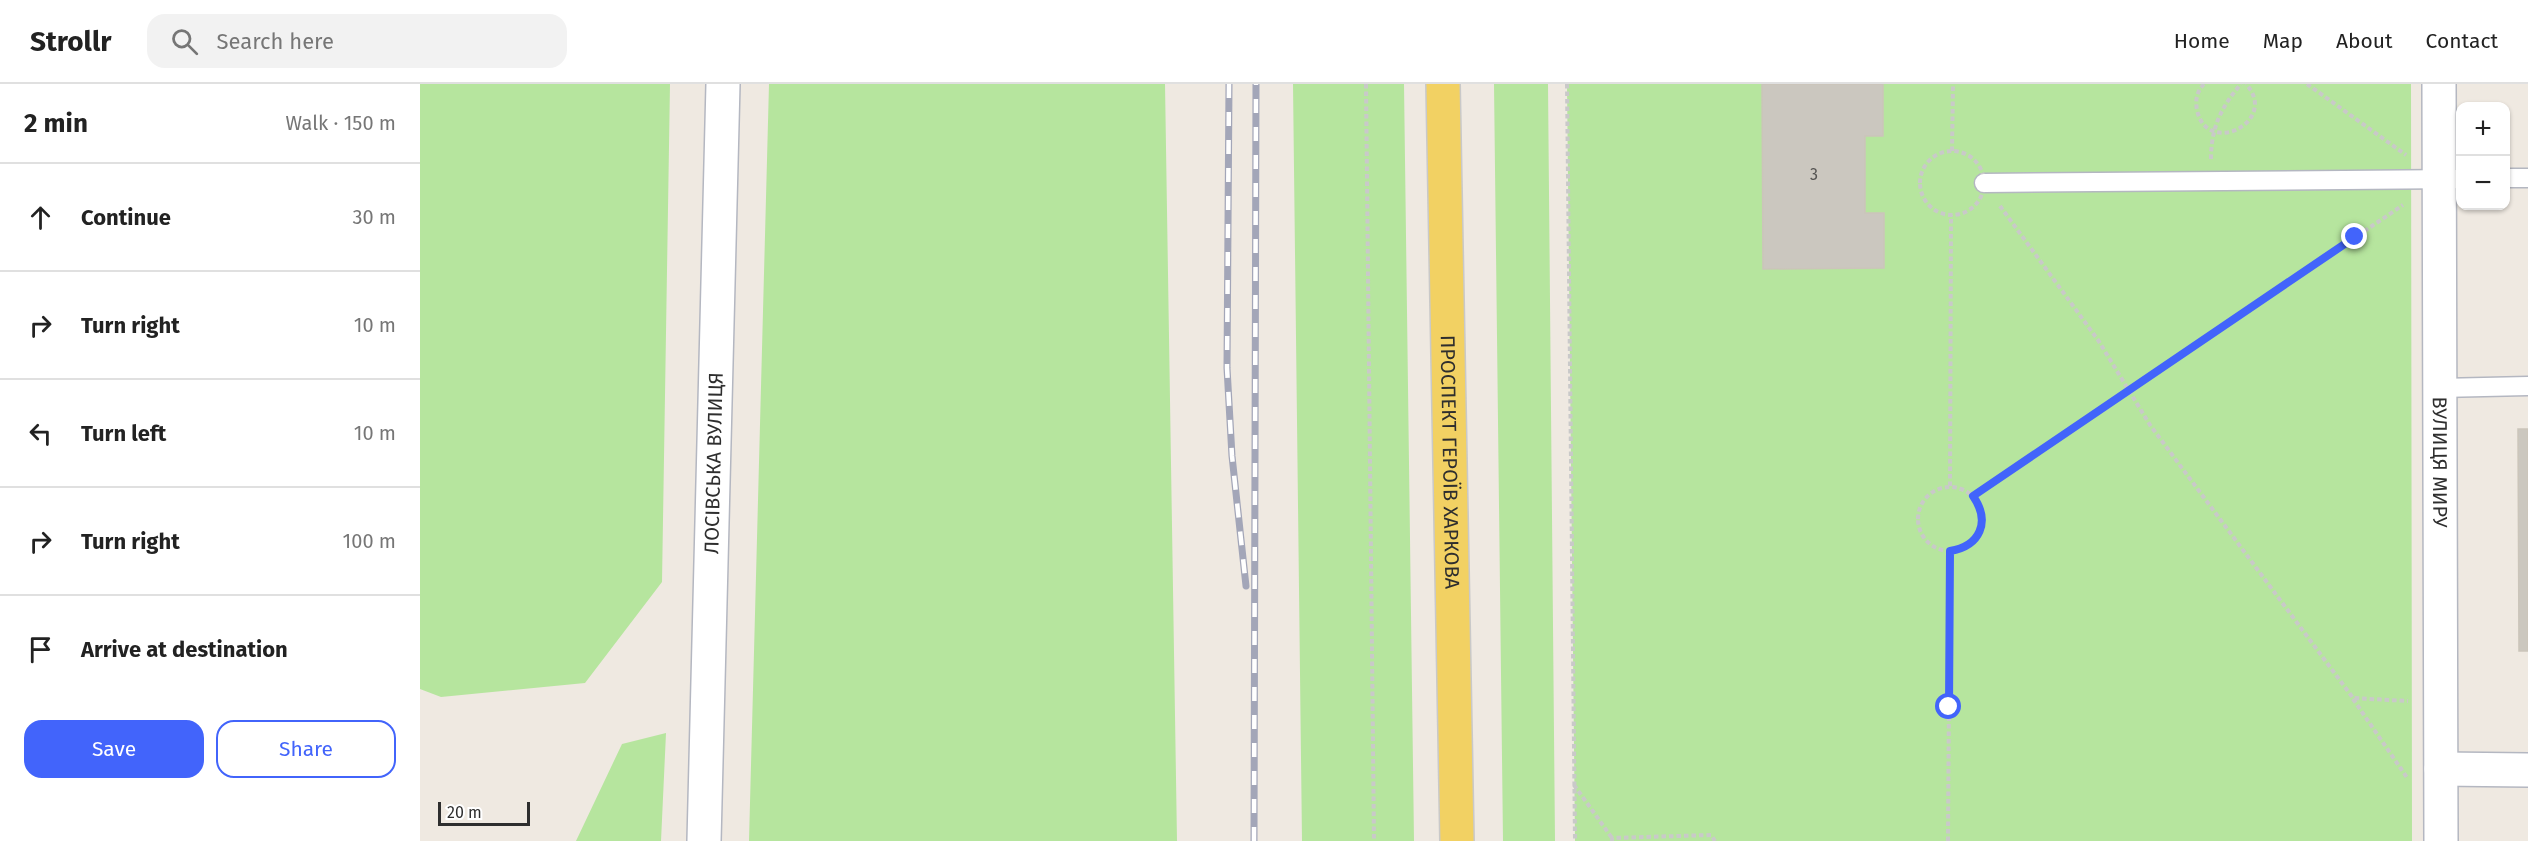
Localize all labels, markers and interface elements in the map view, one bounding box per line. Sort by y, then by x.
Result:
search box [147,14,567,68]
text: Strollr [30,25,111,58]
icon: search [168,25,201,58]
text: Search here [216,28,334,55]
text: Home [2174,28,2230,54]
text: Map [2263,28,2303,54]
text: About [2336,28,2393,54]
text: Contact [2426,28,2498,54]
map controls [2456,102,2510,210]
button: + [2456,102,2510,156]
text: 2 min [24,108,88,139]
text: Walk · 150 m [286,111,396,135]
button: − [2456,156,2510,210]
house number: 3 [1810,165,1818,184]
icon: ahead [24,201,57,234]
text: Continue [81,204,171,231]
text: 30 m [352,205,396,229]
route end [2341,223,2367,249]
icon: right [24,309,57,342]
text: Turn right [81,312,180,339]
text: 10 m [354,313,396,337]
street label: ПРОСПЕКТ ГЕРОЇВ ХАРКОВА [1436,335,1464,590]
street label: ЛОСІВСЬКА ВУЛИЦЯ [699,372,728,554]
street label: ВУЛИЦЯ МИРУ [2428,397,2452,528]
icon: left [24,417,57,450]
text: Turn left [81,420,166,447]
text: 10 m [354,421,396,445]
icon: right [24,525,57,558]
text: Turn right [81,528,180,555]
text: 100 m [343,529,396,553]
icon: arrive [24,633,57,666]
text: Arrive at destination [81,636,288,663]
route start [1935,693,1961,719]
button: Save [24,720,204,778]
button: Share [216,720,396,778]
scale bar [438,799,530,826]
text: 20 m [447,803,482,822]

